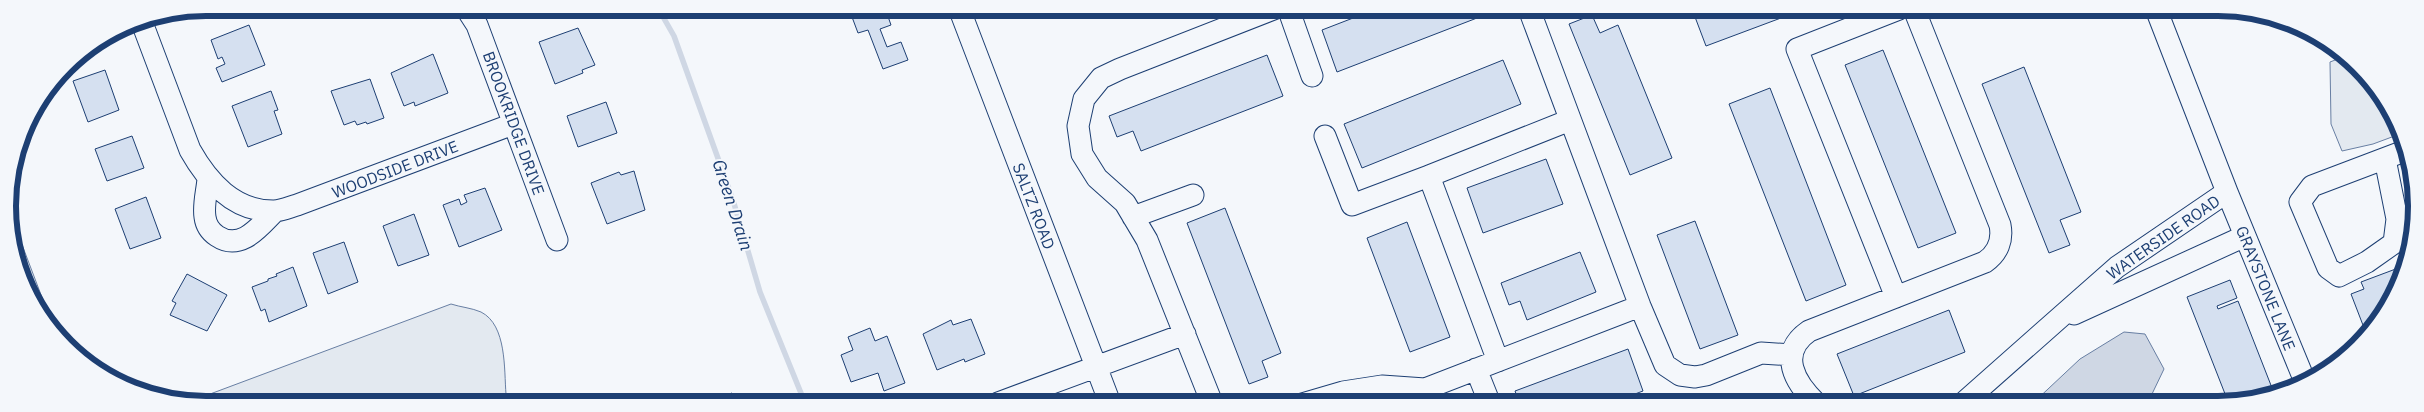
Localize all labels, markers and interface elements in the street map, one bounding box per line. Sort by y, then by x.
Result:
street label: BROOKRIDGE DRIVE [479,48,549,198]
street label: WOODSIDE DRIVE [329,136,461,202]
water label: Green Drain [707,156,759,254]
street label: SALTZ ROAD [1008,160,1060,252]
street label: WATERSIDE ROAD [2102,190,2224,284]
street label: GRAYSTONE LANE [2232,223,2300,353]

